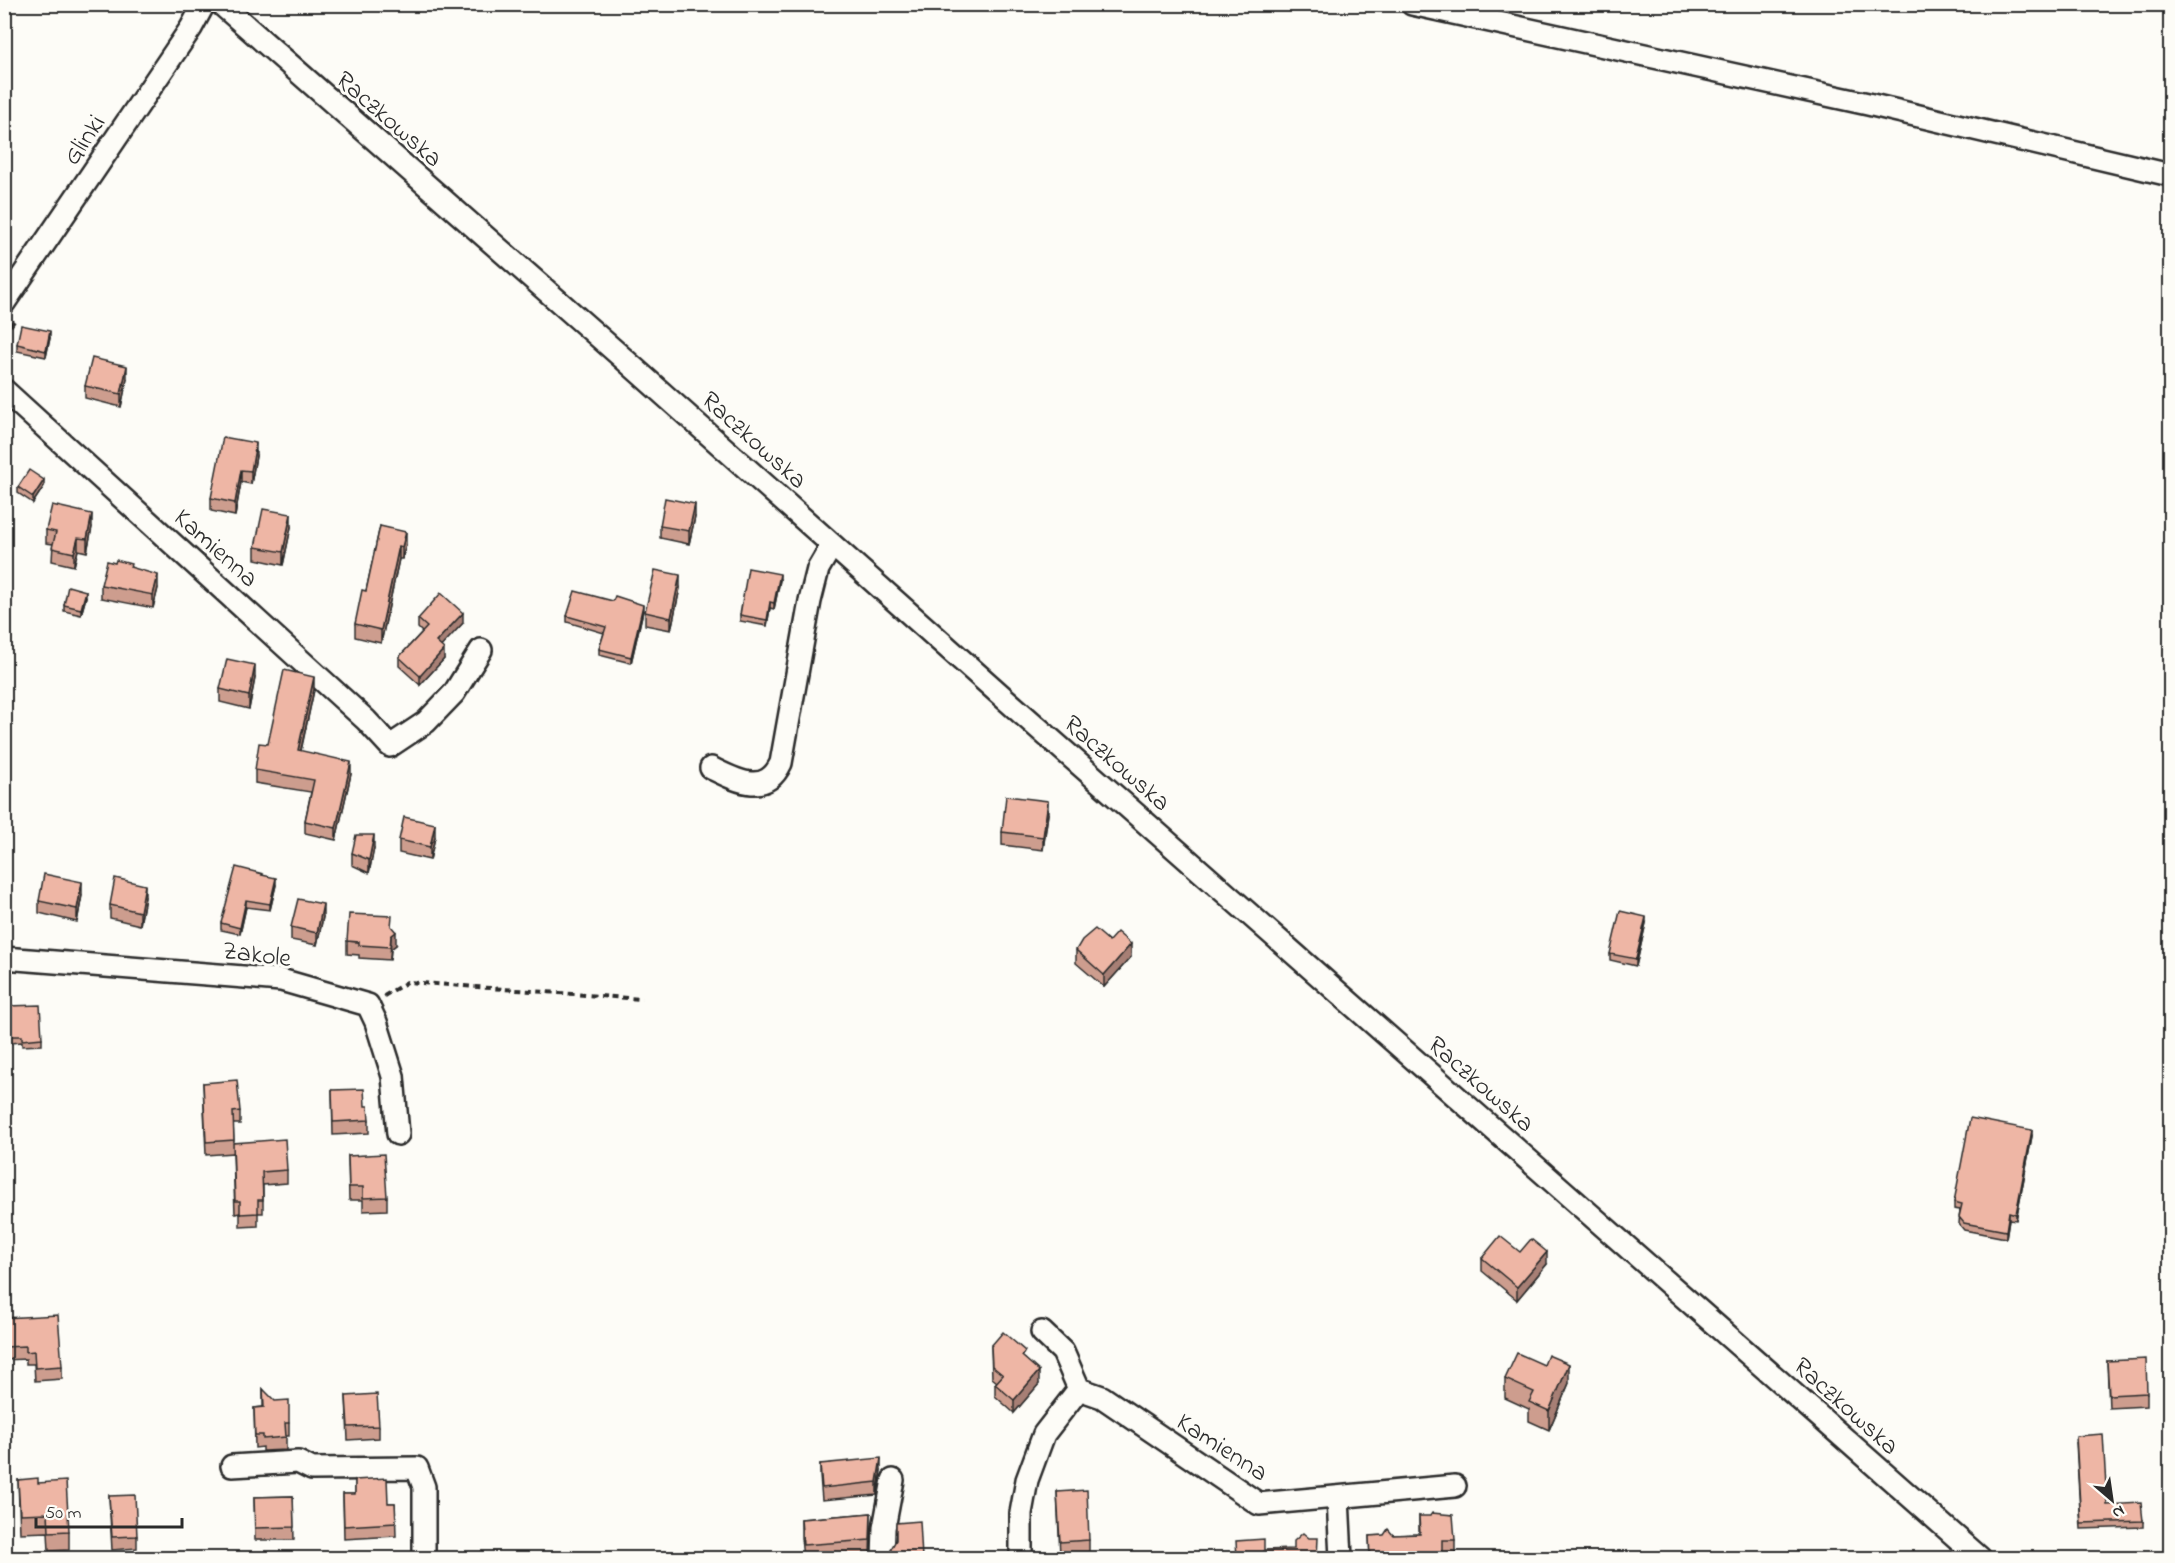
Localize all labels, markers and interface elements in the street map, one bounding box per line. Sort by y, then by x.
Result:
street label: Raczkowska [326,63,450,178]
street label: Glinki [55,108,116,174]
street label: Raczkowska [691,383,815,499]
street label: Kamienna [164,501,266,598]
street label: Raczkowska [1054,707,1178,822]
street label: Zakole [220,933,294,979]
street label: Raczkowska [1418,1028,1542,1143]
street label: Raczkowska [1783,1349,1907,1465]
street label: Kamienna [1168,1405,1275,1492]
north arrow [2082,1470,2142,1530]
scale bar [36,1491,182,1529]
text: N [2108,1498,2129,1525]
text: 50 m [45,1501,82,1527]

